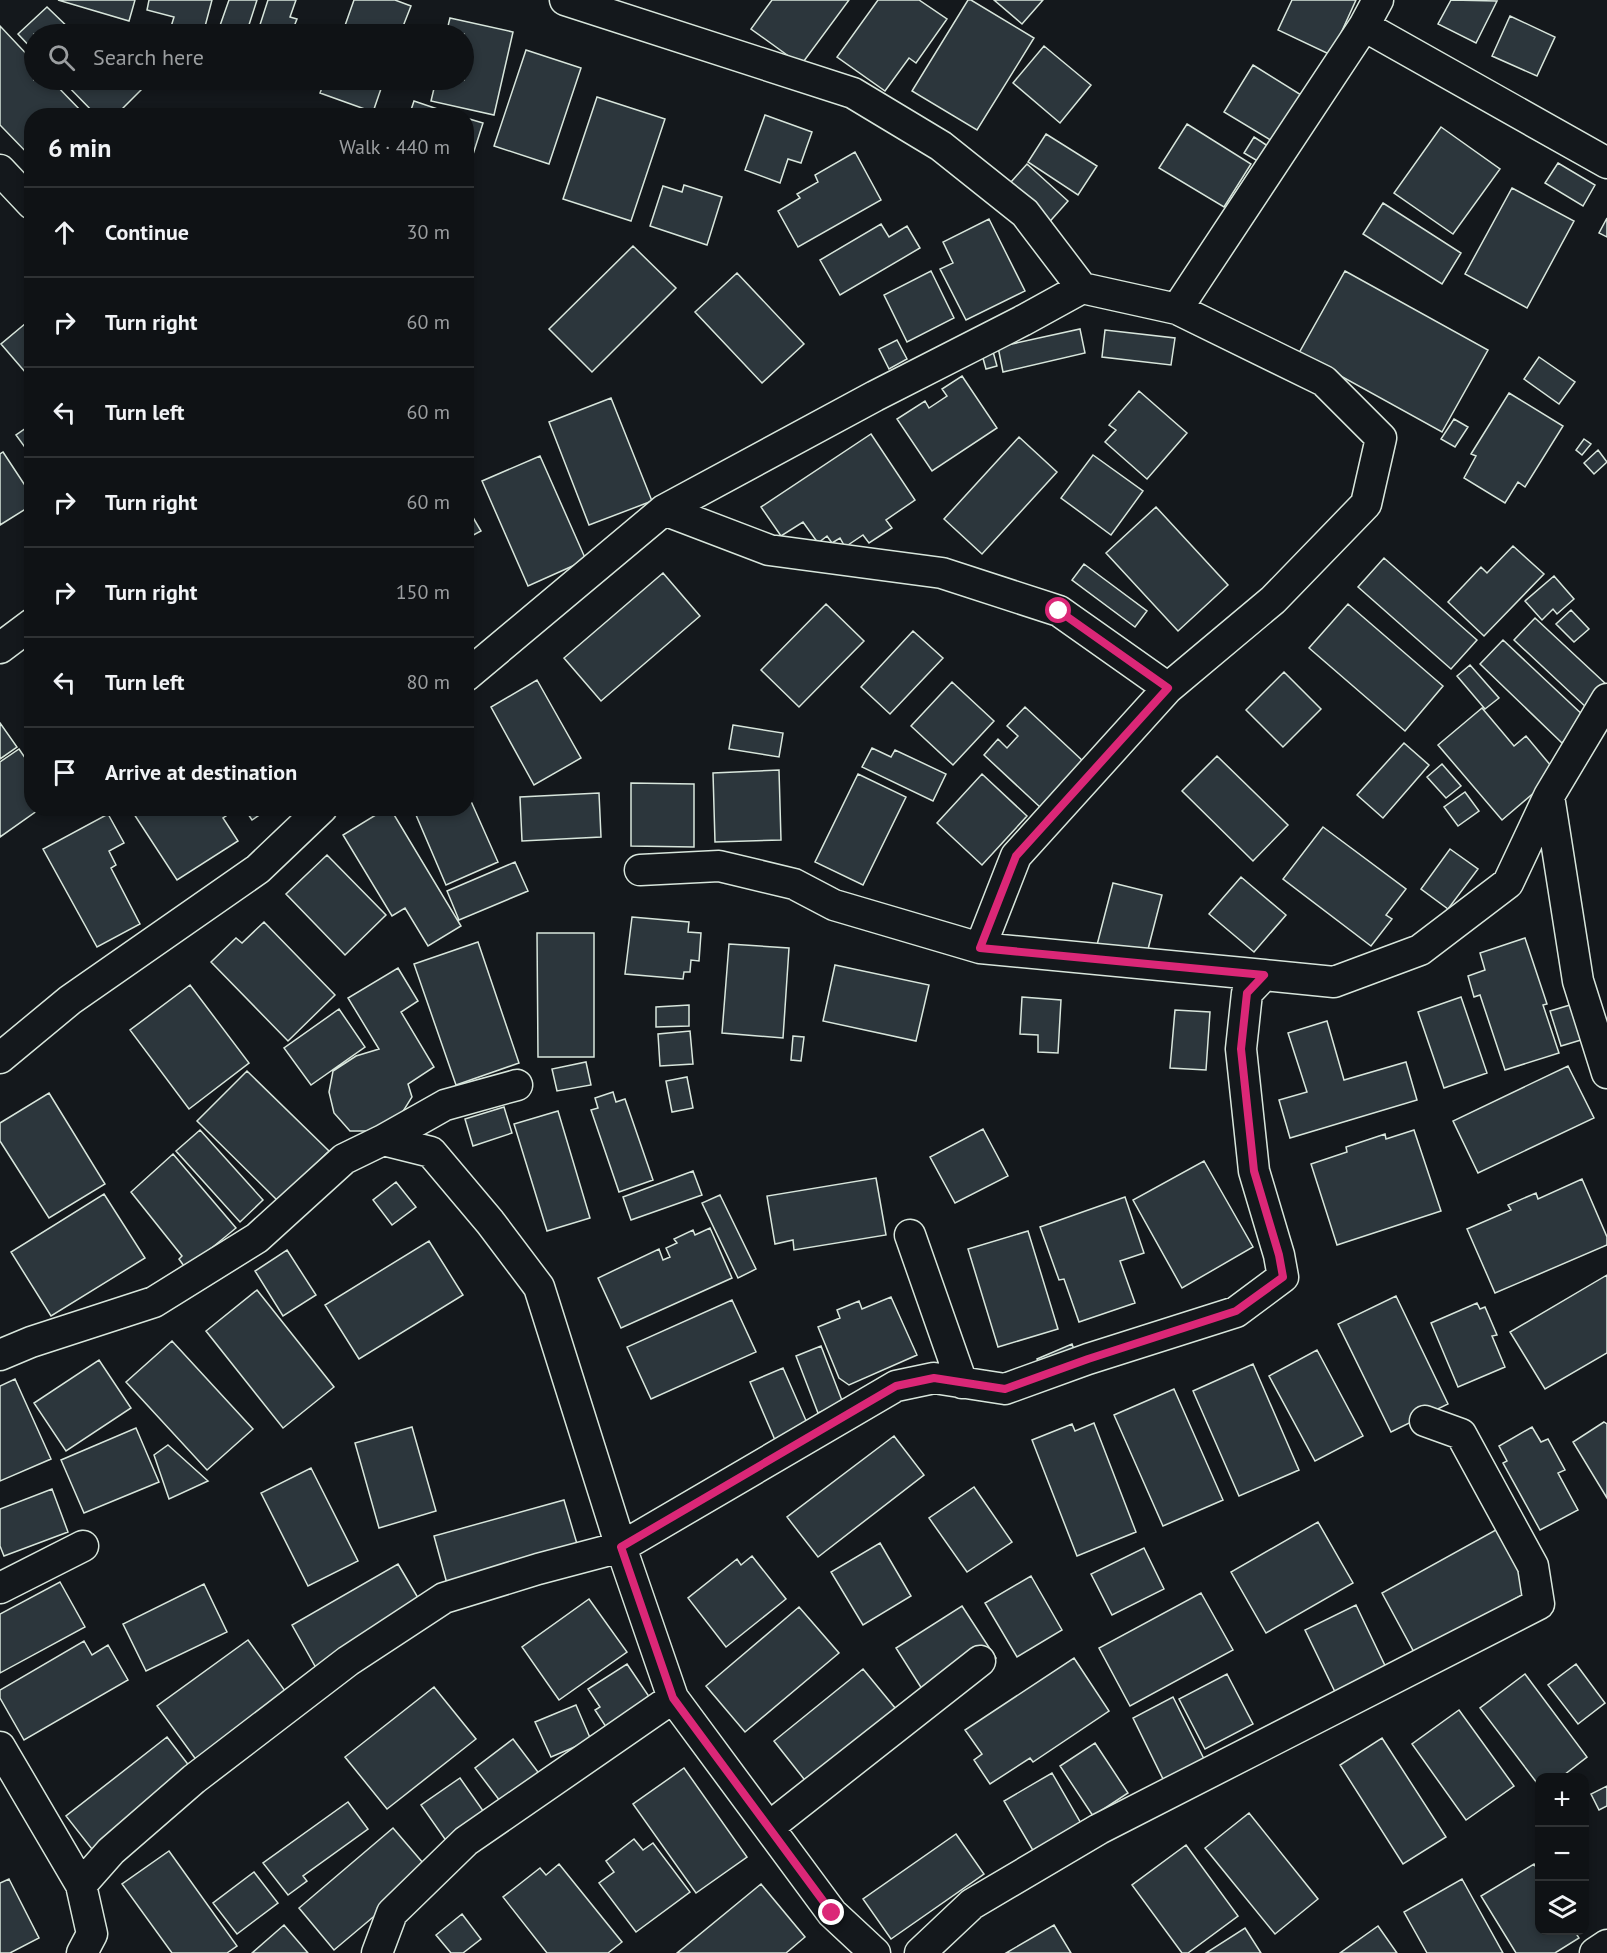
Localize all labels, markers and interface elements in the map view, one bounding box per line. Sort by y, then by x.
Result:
search box [24,24,474,90]
icon: search [45,41,78,74]
text: Search here [93,43,204,71]
text: 6 min [48,131,111,164]
text: Walk · 440 m [339,134,450,160]
icon: ahead [48,216,81,249]
text: Continue [105,218,189,246]
text: 30 m [407,219,450,245]
icon: right [48,306,81,339]
text: Turn right [105,308,197,336]
text: 60 m [407,309,450,335]
icon: left [48,396,81,429]
text: Turn left [105,398,185,426]
text: 60 m [407,399,450,425]
icon: right [48,486,81,519]
text: Turn right [105,488,197,516]
text: 60 m [407,489,450,515]
icon: right [48,576,81,609]
text: Turn right [105,578,197,606]
text: 150 m [396,579,450,605]
route start [1045,597,1071,623]
icon: left [48,666,81,699]
text: Turn left [105,668,185,696]
text: 80 m [407,669,450,695]
icon: arrive [48,756,81,789]
text: Arrive at destination [105,758,297,786]
map controls [1535,1773,1589,1935]
button: + [1535,1773,1589,1827]
button: − [1535,1827,1589,1881]
button: layers [1535,1881,1589,1935]
route end [818,1899,844,1925]

